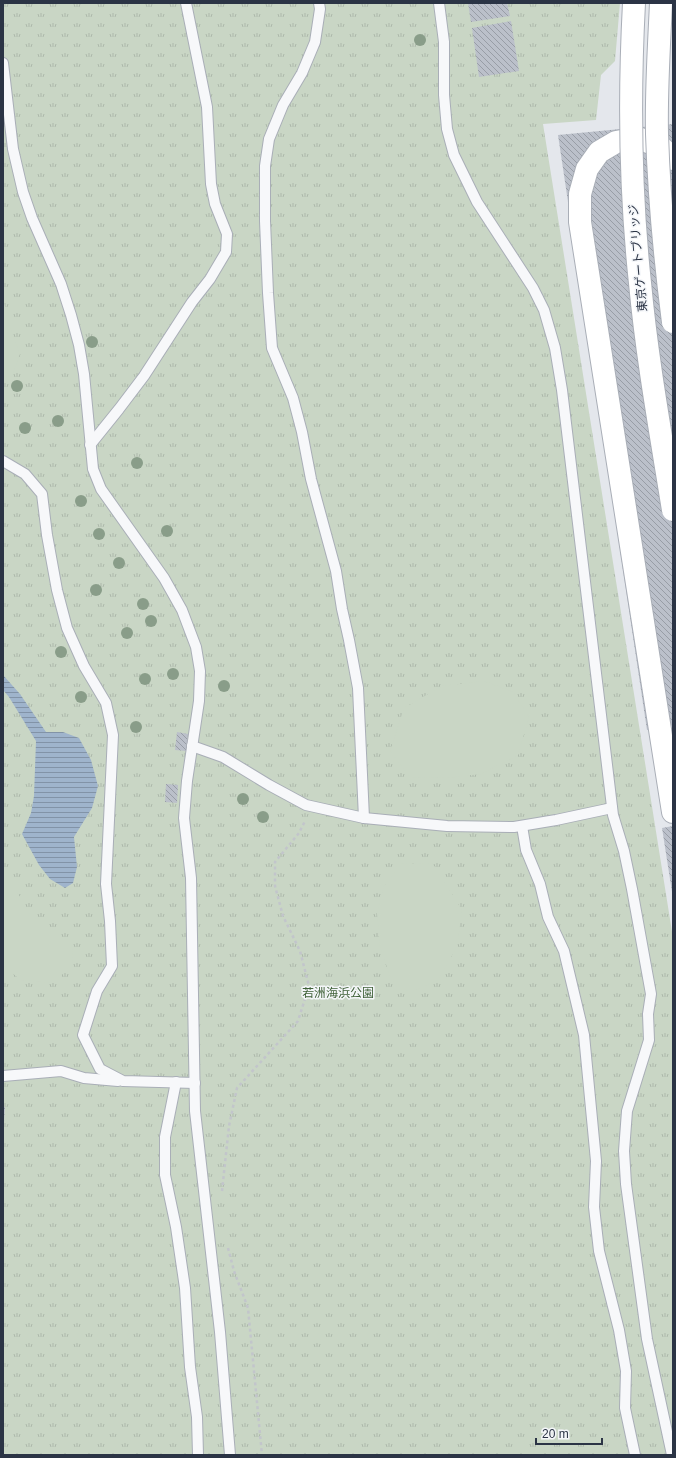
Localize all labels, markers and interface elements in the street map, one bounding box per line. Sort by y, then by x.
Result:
street label: 東京ゲートブリッジ [626,204,650,312]
park label: 若洲海浜公園 [302,986,374,1000]
scale bar [536,1420,602,1446]
text: 20 m [542,1427,569,1441]

